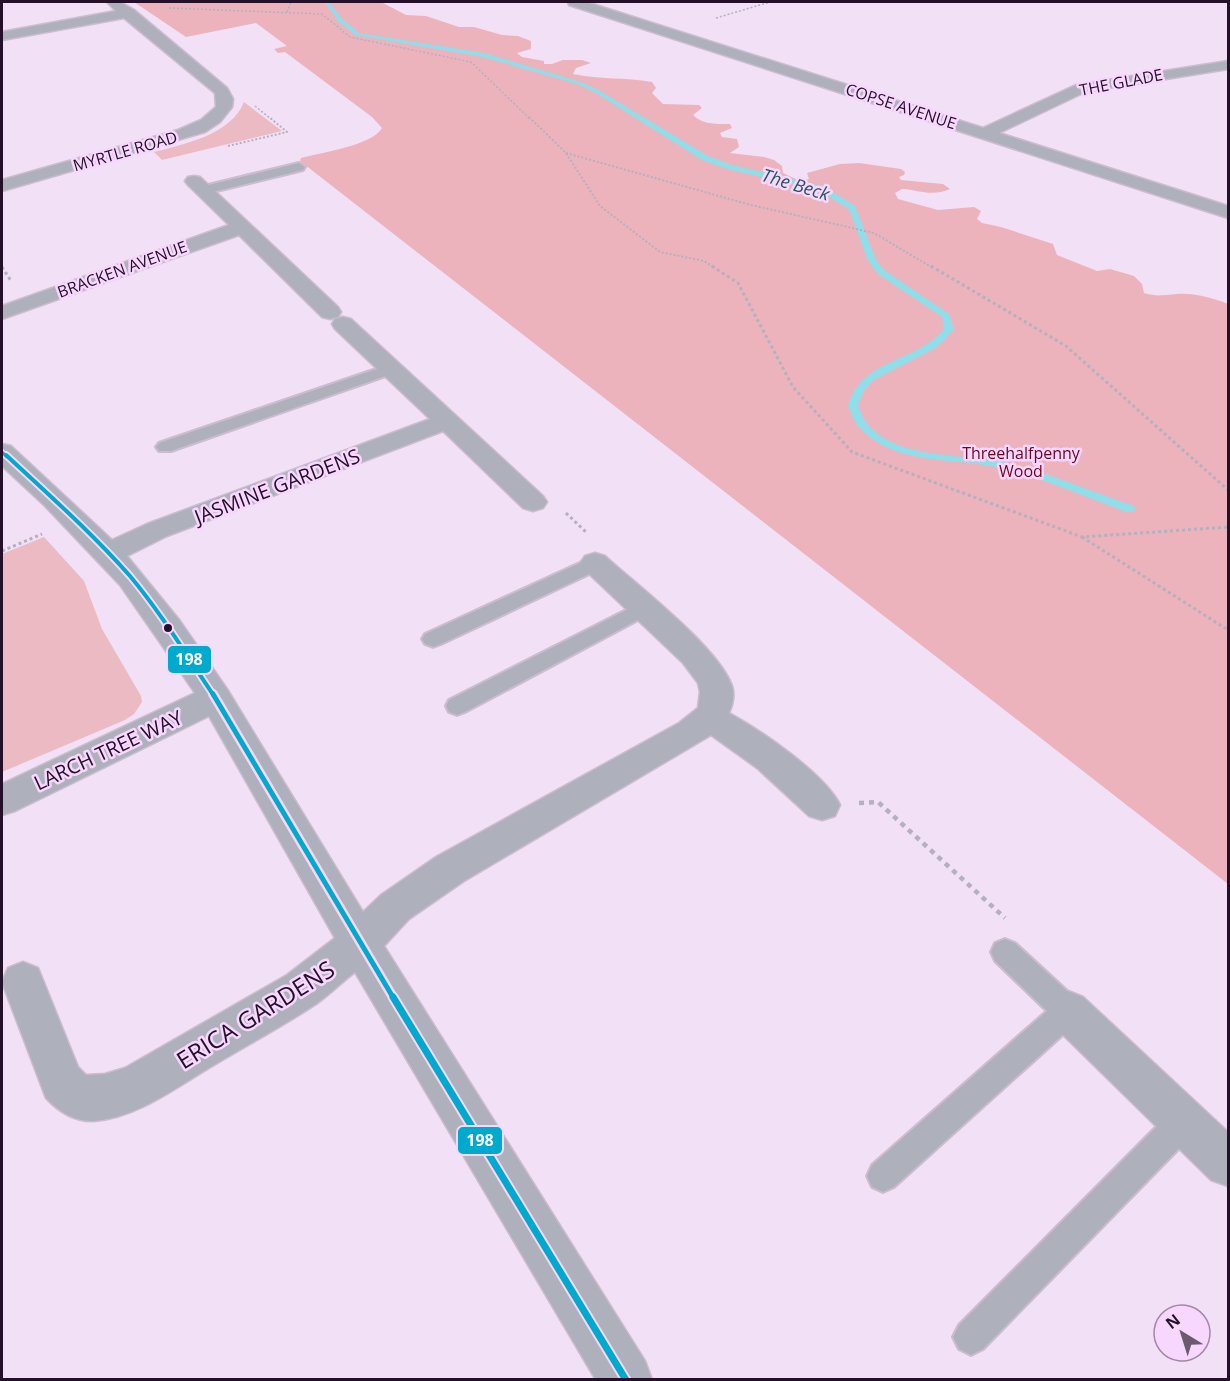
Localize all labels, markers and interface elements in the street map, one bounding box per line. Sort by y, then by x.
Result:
street label: THE GLADE [1078,63,1164,101]
street label: COPSE AVENUE [843,78,959,134]
street label: MYRTLE ROAD [70,126,180,176]
water label: The Beck [759,162,834,206]
street label: BRACKEN AVENUE [54,235,190,303]
street label: JASMINE GARDENS [189,442,364,531]
park label: Threehalfpenny Wood [962,442,1081,482]
unlabelled marker [162,622,174,634]
line badge: 198 [167,645,212,674]
text: 198 [175,648,203,670]
street label: LARCH TREE WAY [29,703,187,796]
street label: ERICA GARDENS [170,952,340,1076]
line badge: 198 [457,1126,503,1155]
text: 198 [466,1129,494,1151]
north arrow [1152,1303,1212,1363]
text: N [1161,1309,1185,1334]

